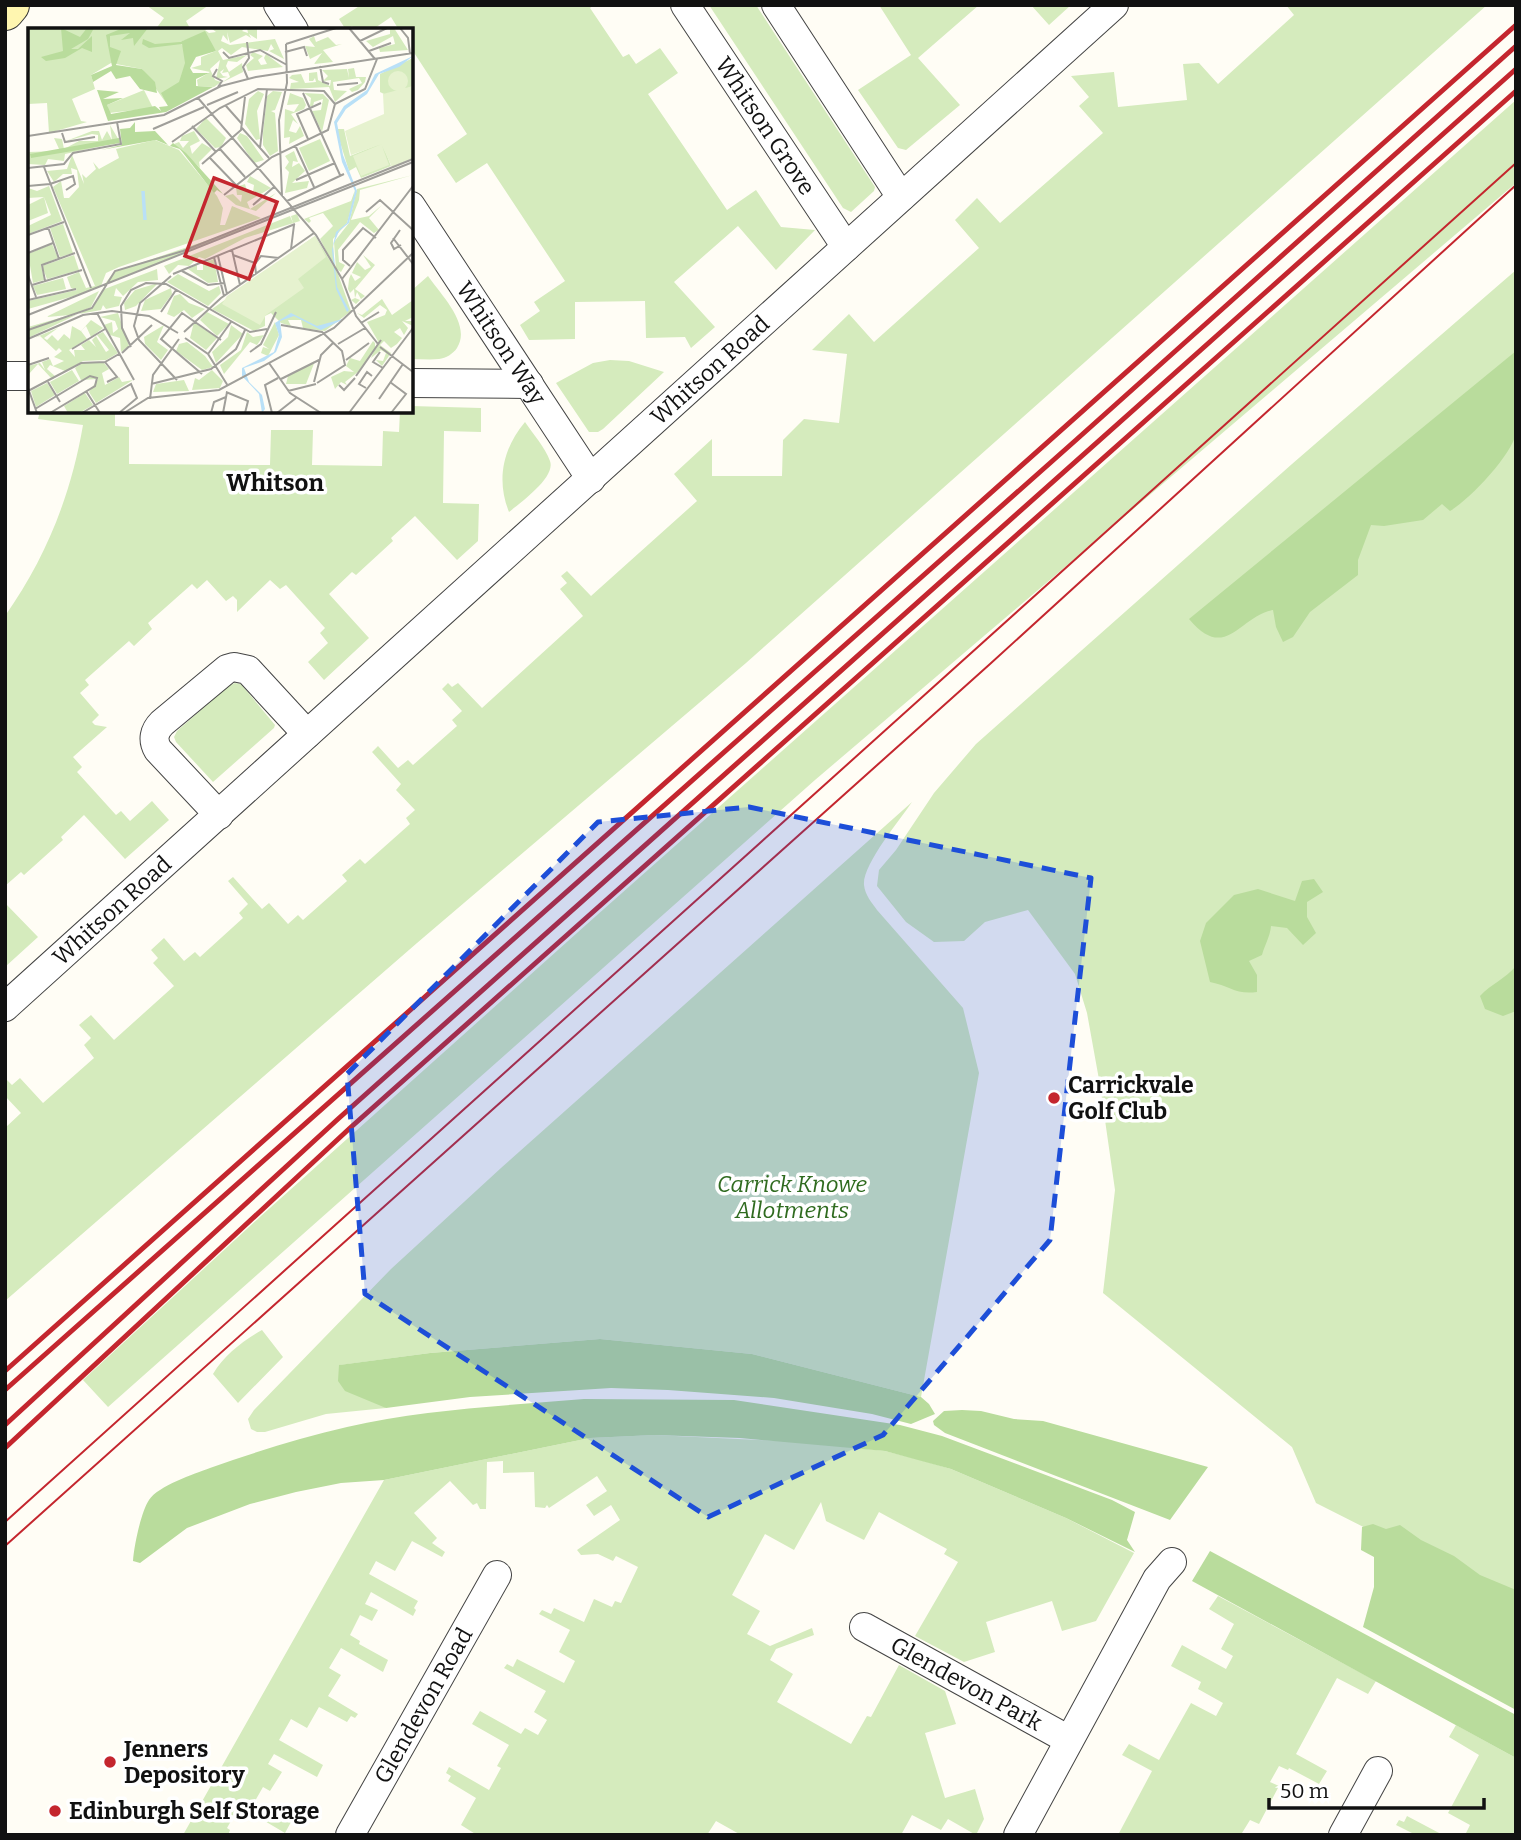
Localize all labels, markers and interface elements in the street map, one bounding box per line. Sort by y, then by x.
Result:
inset map [28,28,413,413]
street label: Whitson Grove [709,51,821,200]
street label: Whitson Way [451,276,552,410]
street label: Whitson Road [645,309,775,431]
district label: Whitson [226,469,324,497]
street label: Whitson Road [47,850,177,971]
place label: Carrickvale Golf Club [1068,1071,1194,1125]
marker: Carrickvale Golf Club [1046,1090,1062,1106]
park label: Carrick Knowe Allotments [717,1170,867,1224]
street label: Glendevon Road [368,1622,479,1788]
street label: Glendevon Park [886,1630,1047,1737]
place label: Jenners Depository [122,1735,245,1789]
marker: Jenners Depository [102,1754,118,1770]
scale bar [1269,1766,1484,1810]
text: 50 m [1280,1778,1329,1804]
place label: Edinburgh Self Storage [69,1797,319,1825]
marker: Edinburgh Self Storage [47,1803,63,1819]

